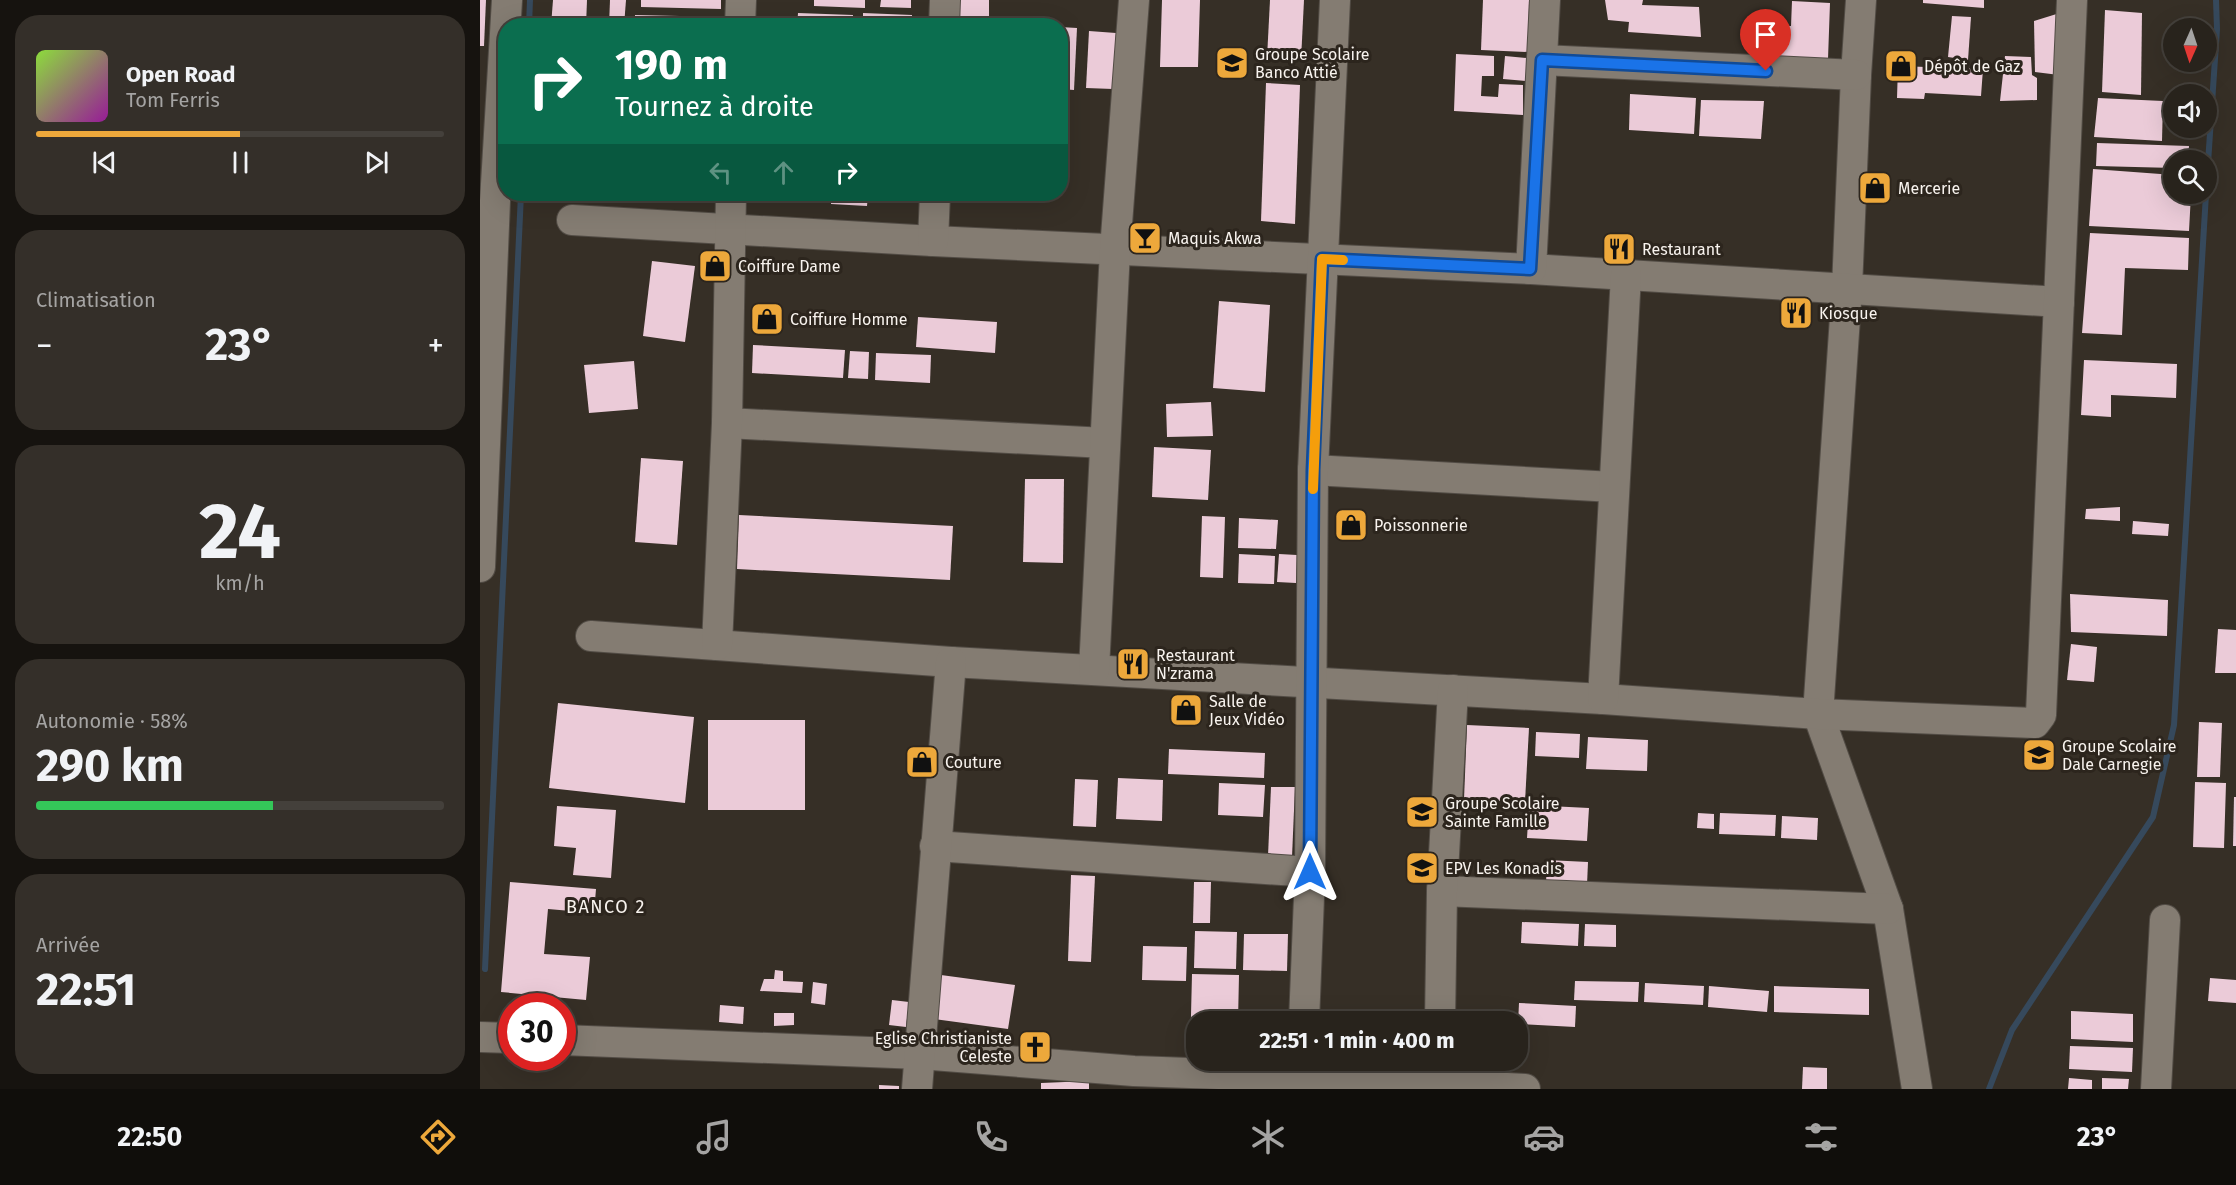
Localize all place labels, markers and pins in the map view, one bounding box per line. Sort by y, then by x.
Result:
pin [1740,9,1791,71]
school or university icon: Groupe Scolaire Banco Attié [1214,45,1250,81]
place label: Groupe Scolaire Banco Attié [1255,45,1370,82]
shop icon: Dépôt de Gaz [1883,48,1919,84]
place label: Dépôt de Gaz [1924,57,2020,76]
shop icon: Mercerie [1857,170,1893,206]
place label: Mercerie [1898,179,1960,198]
bar icon: Maquis Akwa [1127,220,1163,256]
place label: Maquis Akwa [1168,229,1262,248]
restaurant icon: Restaurant [1601,231,1637,267]
place label: Restaurant [1642,240,1721,259]
shop icon: Coiffure Dame [697,248,733,284]
place label: Coiffure Dame [738,257,840,276]
restaurant icon: Kiosque [1778,295,1814,331]
shop icon: Coiffure Homme [749,301,785,337]
place label: Kiosque [1819,304,1877,323]
place label: Coiffure Homme [790,310,908,329]
shop icon: Poissonnerie [1333,507,1369,543]
place label: Poissonnerie [1374,516,1468,535]
restaurant icon: Restaurant N'zrama [1115,646,1151,682]
place label: Restaurant N'zrama [1156,646,1235,683]
shop icon: Salle de Jeux Vidéo [1168,692,1204,728]
place label: Salle de Jeux Vidéo [1209,692,1285,729]
school or university icon: Groupe Scolaire Dale Carnegie [2021,737,2057,773]
place label: Groupe Scolaire Dale Carnegie [2062,737,2177,774]
shop icon: Couture [904,744,940,780]
place label: Couture [945,753,1002,772]
school or university icon: Groupe Scolaire Sainte Famille [1404,794,1440,830]
place label: Groupe Scolaire Sainte Famille [1445,794,1560,831]
school or university icon: EPV Les Konadis [1404,850,1440,886]
place label: EPV Les Konadis [1445,859,1562,878]
place label: Eglise Christianiste Celeste [875,1029,1012,1066]
church icon: Eglise Christianiste Celeste [1017,1029,1053,1065]

